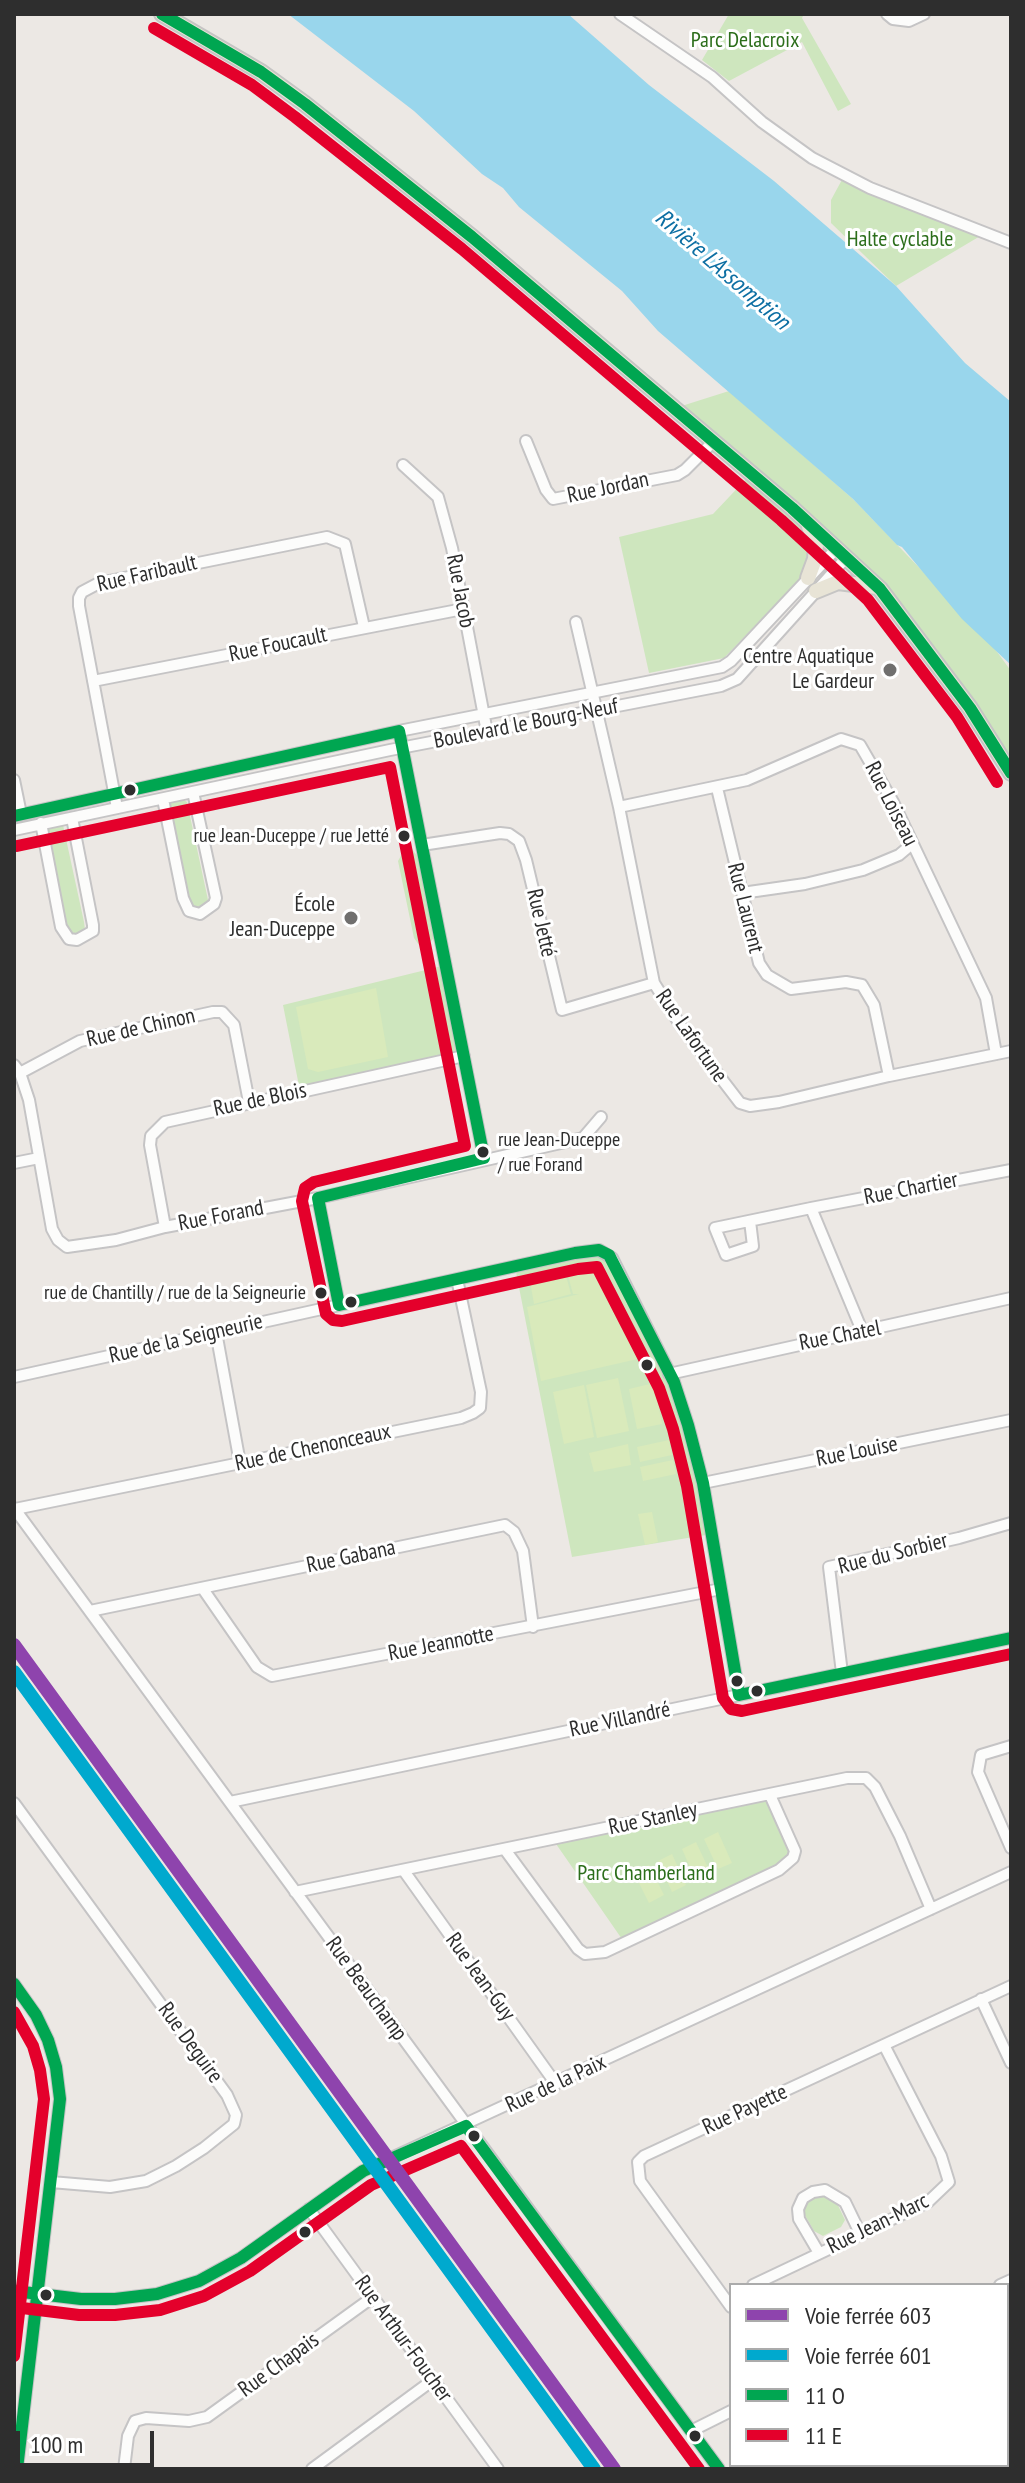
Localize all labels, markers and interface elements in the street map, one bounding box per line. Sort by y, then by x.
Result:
park label: Parc Delacroix [691,28,799,54]
water label: Rivière L'Assomption [649,204,795,336]
park label: Halte cyclable [847,227,953,253]
street label: Rue Jordan [565,466,651,510]
street label: Rue Faribault [95,550,199,598]
street label: Rue Jacob [440,552,480,630]
street label: Rue Foucault [227,622,329,668]
place label: Centre Aquatique Le Gardeur [743,644,874,696]
marker: Centre Aquatique Le Gardeur [881,661,899,679]
street label: Boulevard le Bourg-Neuf [432,693,620,755]
street label: Rue Loiseau [859,757,923,851]
unlabelled marker [122,782,138,798]
place label: rue Jean-Duceppe / rue Jetté [194,824,389,848]
marker: rue Jean-Duceppe / rue Jetté [396,828,412,844]
street label: Rue Laurent [721,860,769,956]
street label: Rue Jetté [520,886,562,960]
place label: École Jean-Duceppe [230,892,335,944]
marker: École Jean-Duceppe [342,909,360,927]
street label: Rue Lafortune [649,984,733,1088]
street label: Rue de Chinon [84,1003,198,1053]
street label: Rue de Blois [211,1077,309,1123]
place label: rue Jean-Duceppe / rue Forand [498,1128,620,1175]
marker: rue Jean-Duceppe / rue Forand [475,1144,491,1160]
street label: Rue Chartier [862,1167,960,1211]
street label: Rue Forand [176,1195,266,1237]
place label: rue de Chantilly / rue de la Seigneurie [44,1281,306,1305]
marker: rue de Chantilly / rue de la Seigneurie [313,1285,329,1301]
unlabelled marker [343,1294,359,1310]
street label: Rue de la Seigneurie [107,1309,265,1369]
street label: Rue Chatel [797,1315,883,1357]
unlabelled marker [639,1357,655,1373]
street label: Rue de Chenonceaux [233,1419,393,1477]
street label: Rue Louise [814,1431,900,1473]
street label: Rue du Sorbier [835,1528,951,1580]
street label: Rue Gabana [304,1535,398,1579]
street label: Rue Jeannotte [386,1621,496,1667]
unlabelled marker [729,1673,745,1689]
unlabelled marker [749,1683,765,1699]
street label: Rue Villandré [567,1696,673,1744]
street label: Rue Stanley [606,1797,700,1841]
park label: Parc Chamberland [577,1861,715,1887]
street label: Rue Jean-Guy [439,1928,521,2026]
street label: Rue Beauchamp [320,1932,412,2046]
street label: Rue Deguire [152,1998,228,2088]
street label: Rue de la Paix [502,2049,610,2119]
street label: Rue Payette [698,2079,792,2141]
unlabelled marker [466,2128,482,2144]
street label: Rue Jean-Marc [823,2188,933,2260]
unlabelled marker [297,2224,313,2240]
street label: Rue Arthur-Foucher [348,2271,458,2407]
legend [729,2283,1009,2467]
unlabelled marker [38,2287,54,2303]
text: Voie ferrée 603 [805,2300,932,2331]
street label: Rue Chapais [234,2327,324,2403]
text: Voie ferrée 601 [805,2340,932,2371]
text: 11 O [805,2380,845,2411]
scale bar [20,2415,158,2465]
text: 11 E [805,2420,842,2451]
unlabelled marker [687,2428,703,2444]
text: 100 m [30,2429,83,2460]

